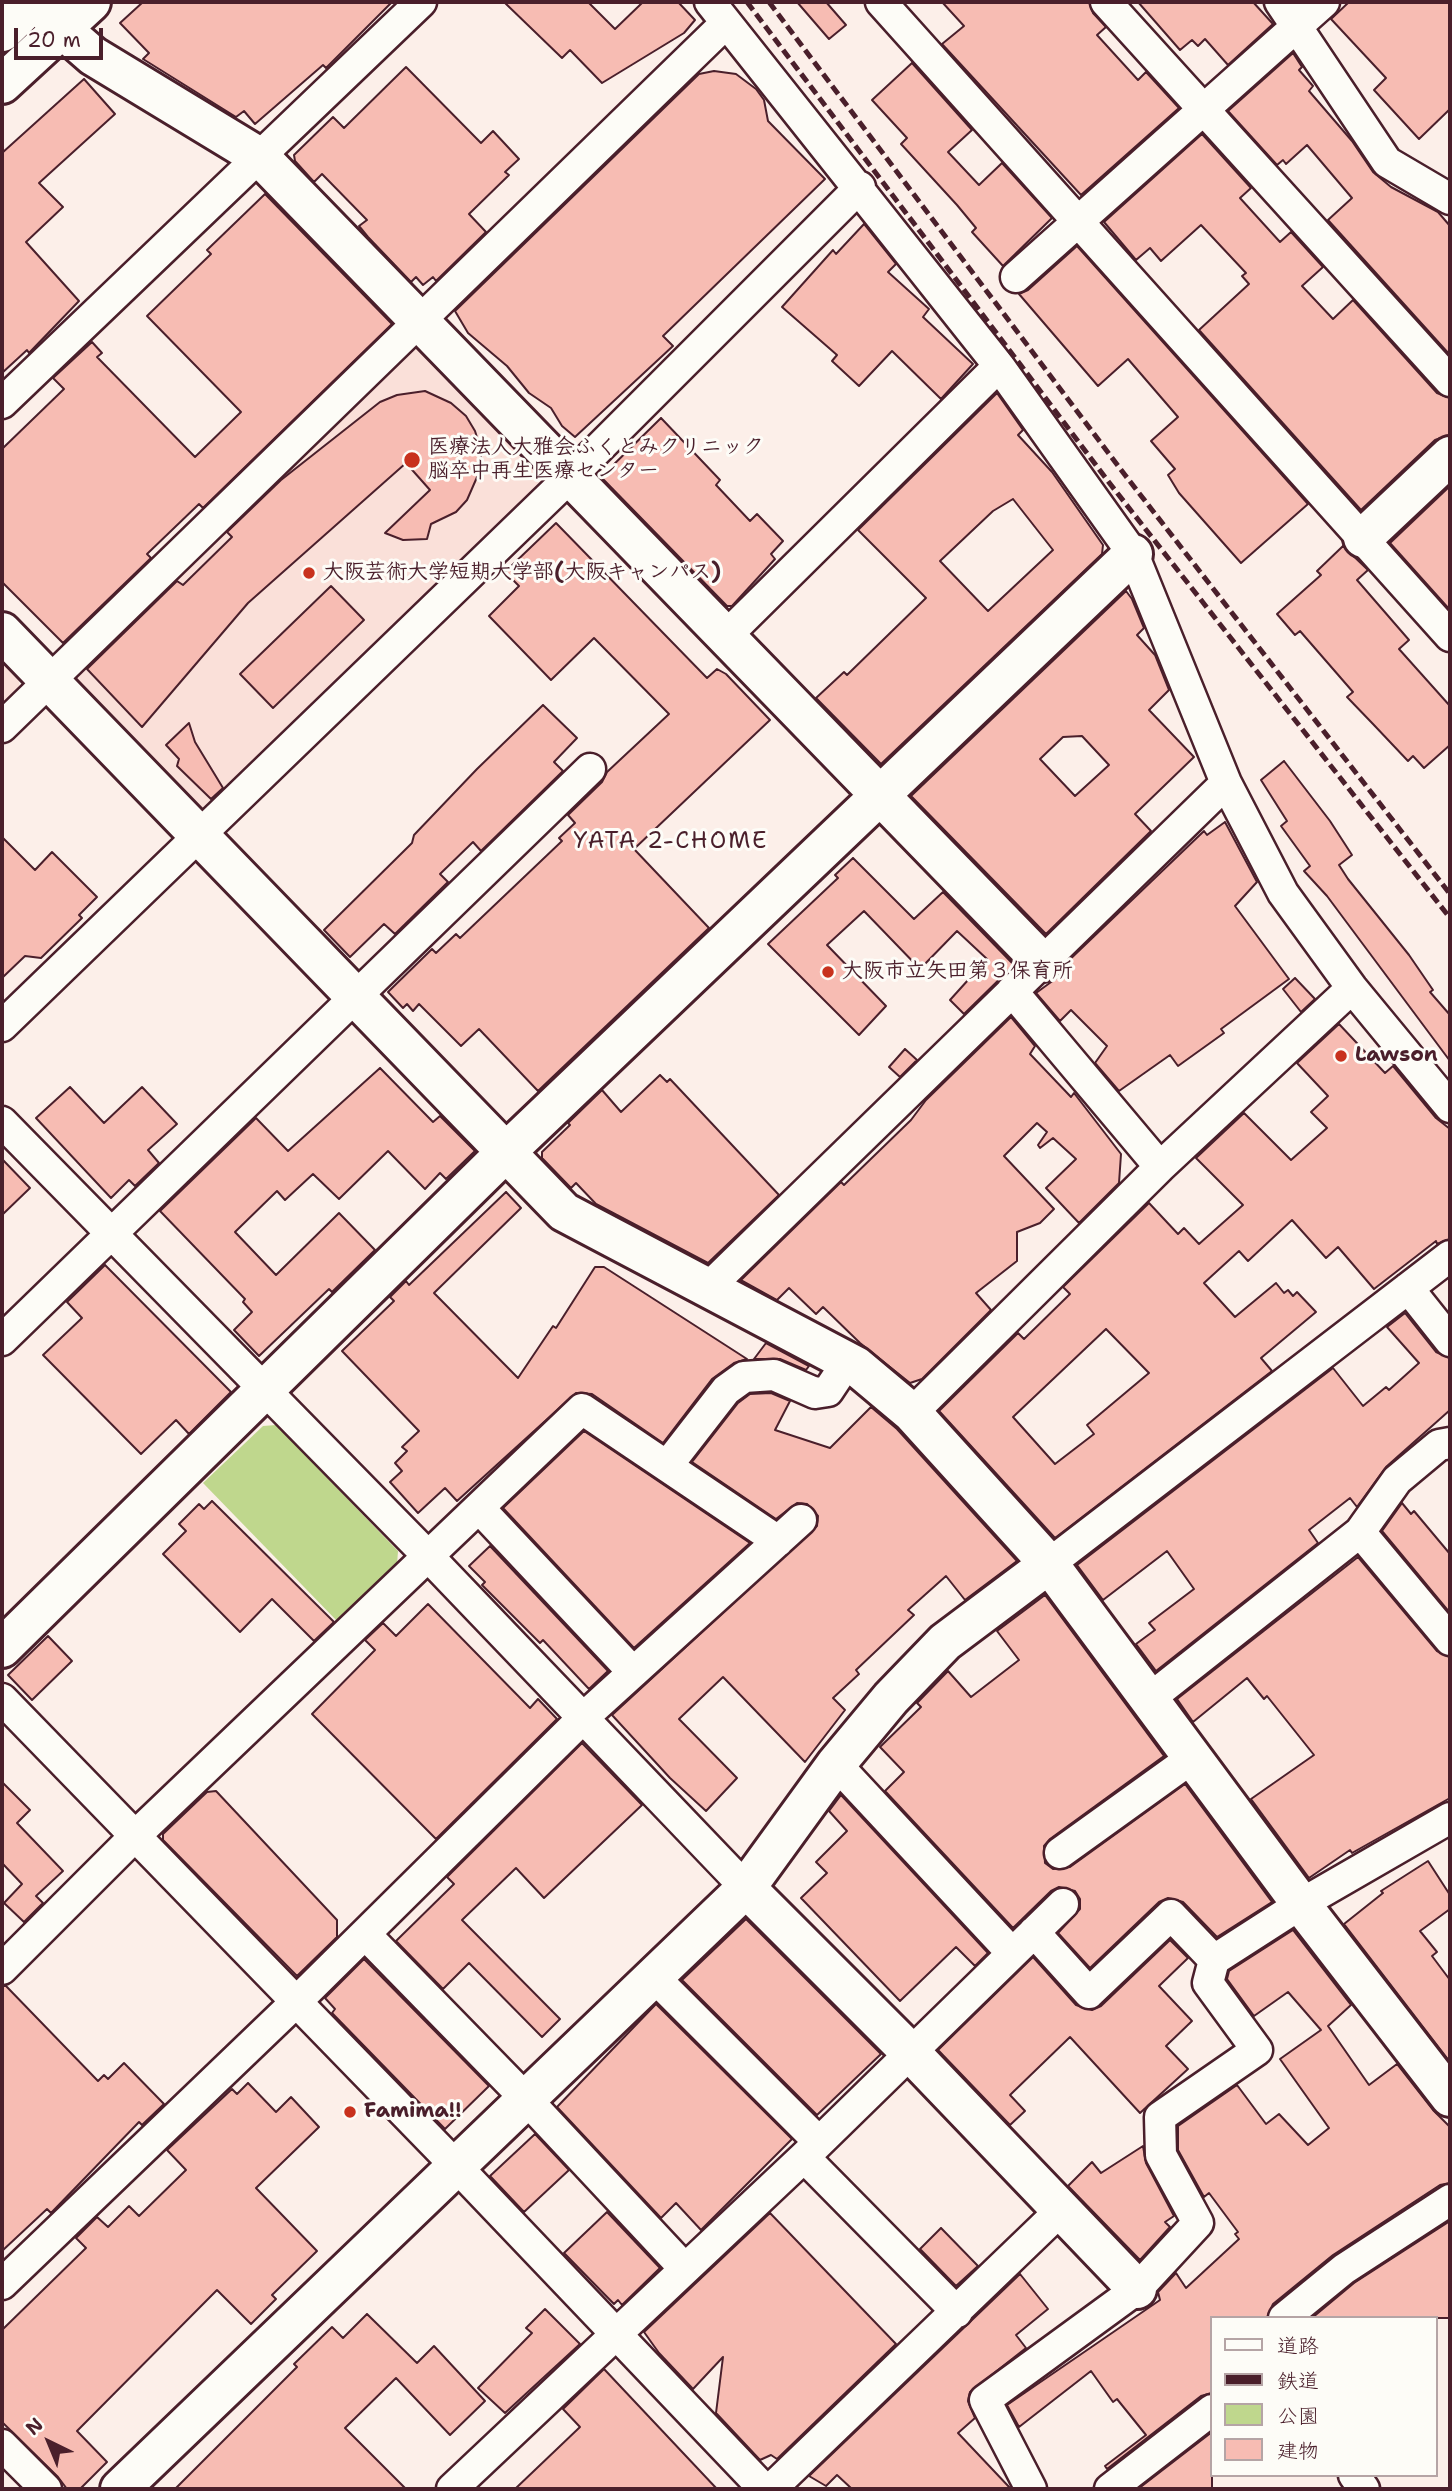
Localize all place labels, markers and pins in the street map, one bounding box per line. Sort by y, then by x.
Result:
place label: 医療法人大雅会ふくとみクリニック 脳卒中再生医療センター [428,435,764,485]
marker: 医療法人大雅会ふくとみクリニック 脳卒中再生医療センター [402,450,422,470]
place label: 大阪芸術大学短期大学部(大阪キャンパス) [323,560,721,586]
marker: 大阪芸術大学短期大学部(大阪キャンパス) [301,565,317,581]
place label: 大阪市立矢田第３保育所 [842,959,1073,985]
marker: 大阪市立矢田第３保育所 [820,964,836,980]
place label: Lawson [1355,1043,1438,1069]
marker: Lawson [1333,1048,1349,1064]
place label: Famima!! [364,2099,461,2125]
marker: Famima!! [342,2104,358,2120]

